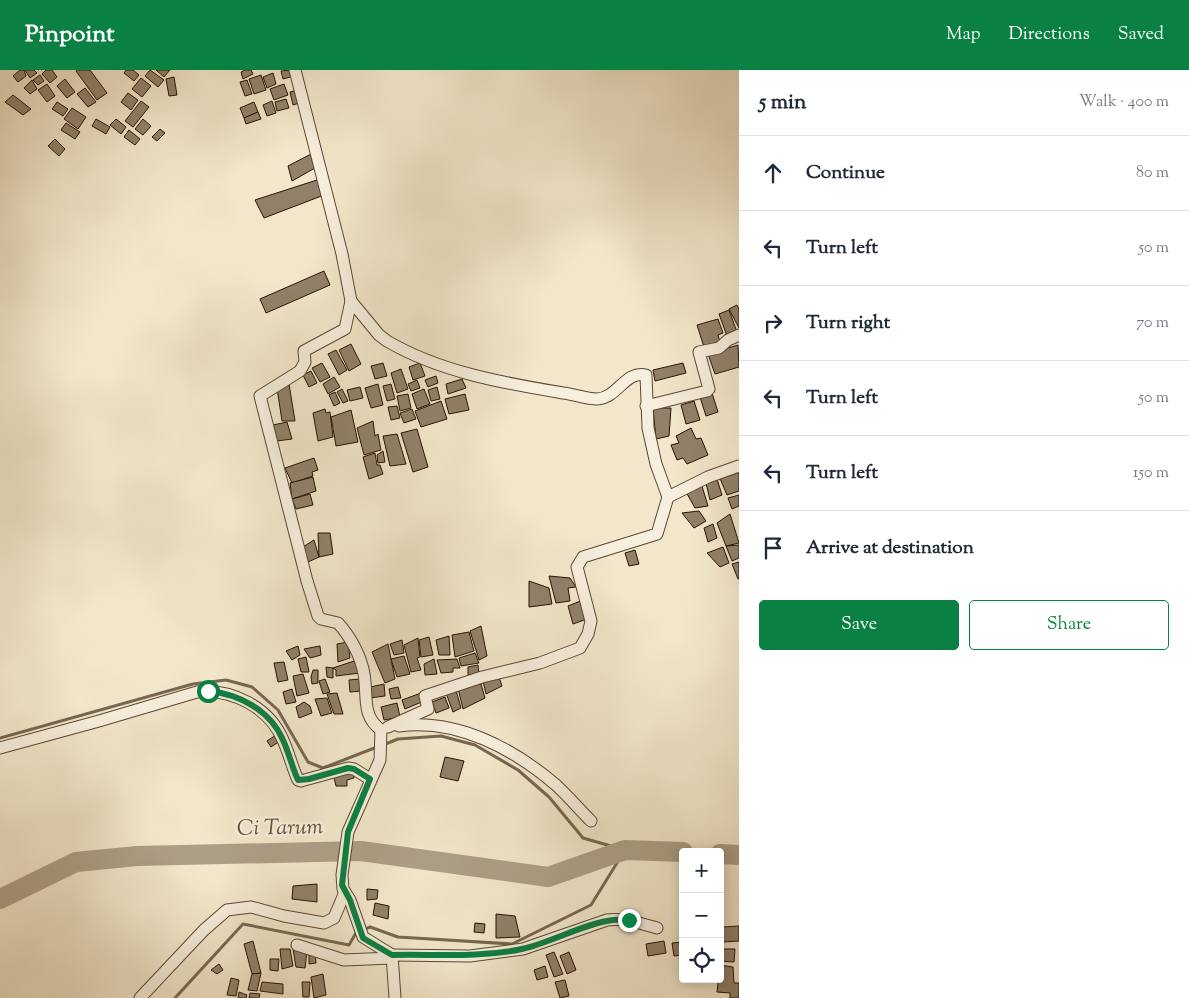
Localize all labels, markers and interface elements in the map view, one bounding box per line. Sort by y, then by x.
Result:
text: Pinpoint [25,18,114,52]
text: Map [946,22,981,48]
text: Directions [1009,22,1090,48]
text: Saved [1118,22,1164,48]
text: 5 min [759,88,806,118]
text: Walk · 400 m [1079,91,1169,114]
icon: ahead [759,159,787,187]
text: Continue [806,160,885,187]
text: 80 m [1136,162,1169,185]
icon: left [759,234,787,262]
text: Turn left [806,235,878,262]
text: 50 m [1138,237,1169,260]
icon: right [759,309,787,337]
text: Turn right [806,310,890,337]
text: 70 m [1136,312,1169,335]
icon: left [759,384,787,412]
text: Turn left [806,385,878,412]
text: 50 m [1138,387,1169,410]
icon: left [759,459,787,487]
text: Turn left [806,460,878,487]
text: 150 m [1133,462,1169,485]
icon: arrive [759,534,787,562]
text: Arrive at destination [806,535,974,562]
button: Save [759,600,959,650]
button: Share [969,600,1169,650]
route start [197,680,220,703]
water label: Ci Tarum [237,812,324,846]
map controls [679,848,724,983]
button: + [679,848,724,893]
button: − [679,893,724,938]
route end [618,909,641,932]
button: locate [679,938,724,983]

